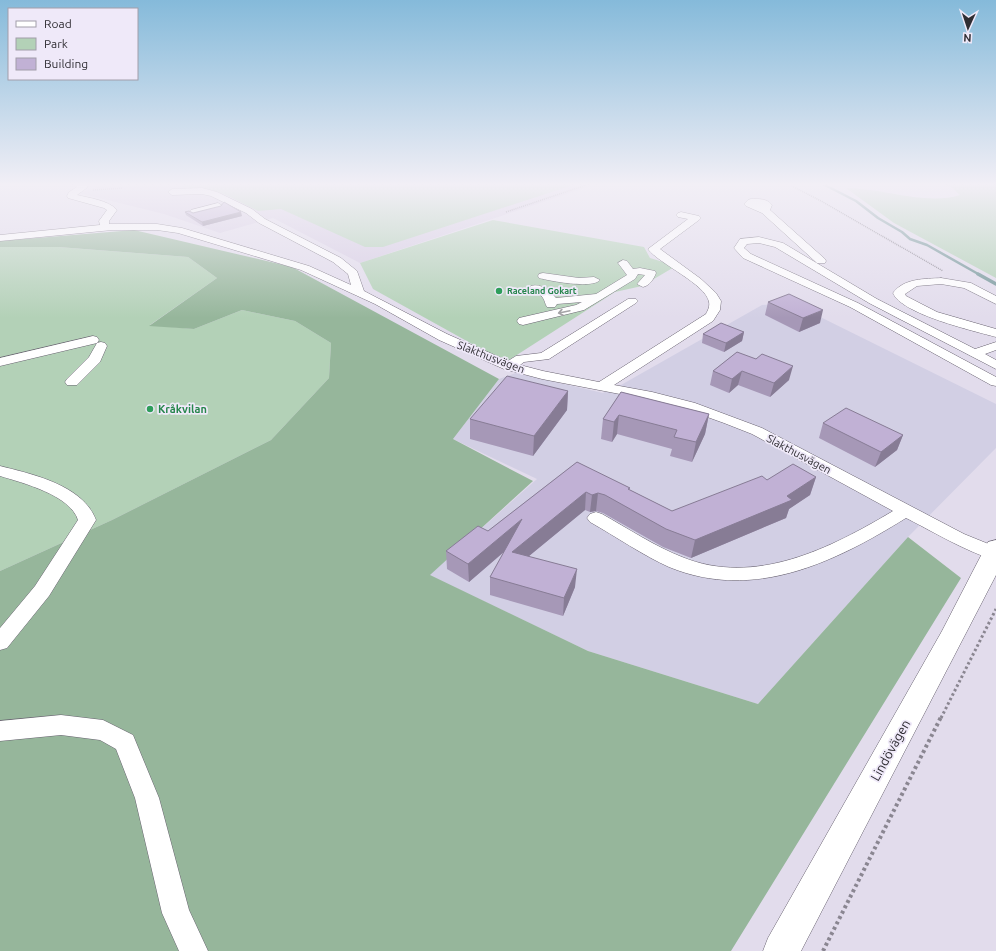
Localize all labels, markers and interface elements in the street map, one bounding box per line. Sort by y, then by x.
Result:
legend [8,8,138,80]
north arrow [948,8,988,48]
text: Road [44,17,72,30]
text: N [963,32,972,44]
text: Park [44,37,68,50]
text: Building [44,57,88,70]
marker: Raceland Gokart [494,286,504,296]
place label: Raceland Gokart [507,286,577,296]
one-way arrow [558,309,571,317]
street label: Slakthusvägen [456,339,526,375]
place label: Kråkvilan [158,403,207,415]
marker: Kråkvilan [145,404,155,414]
street label: Slakthusvägen [765,432,833,476]
street label: Lindövägen [868,717,912,783]

